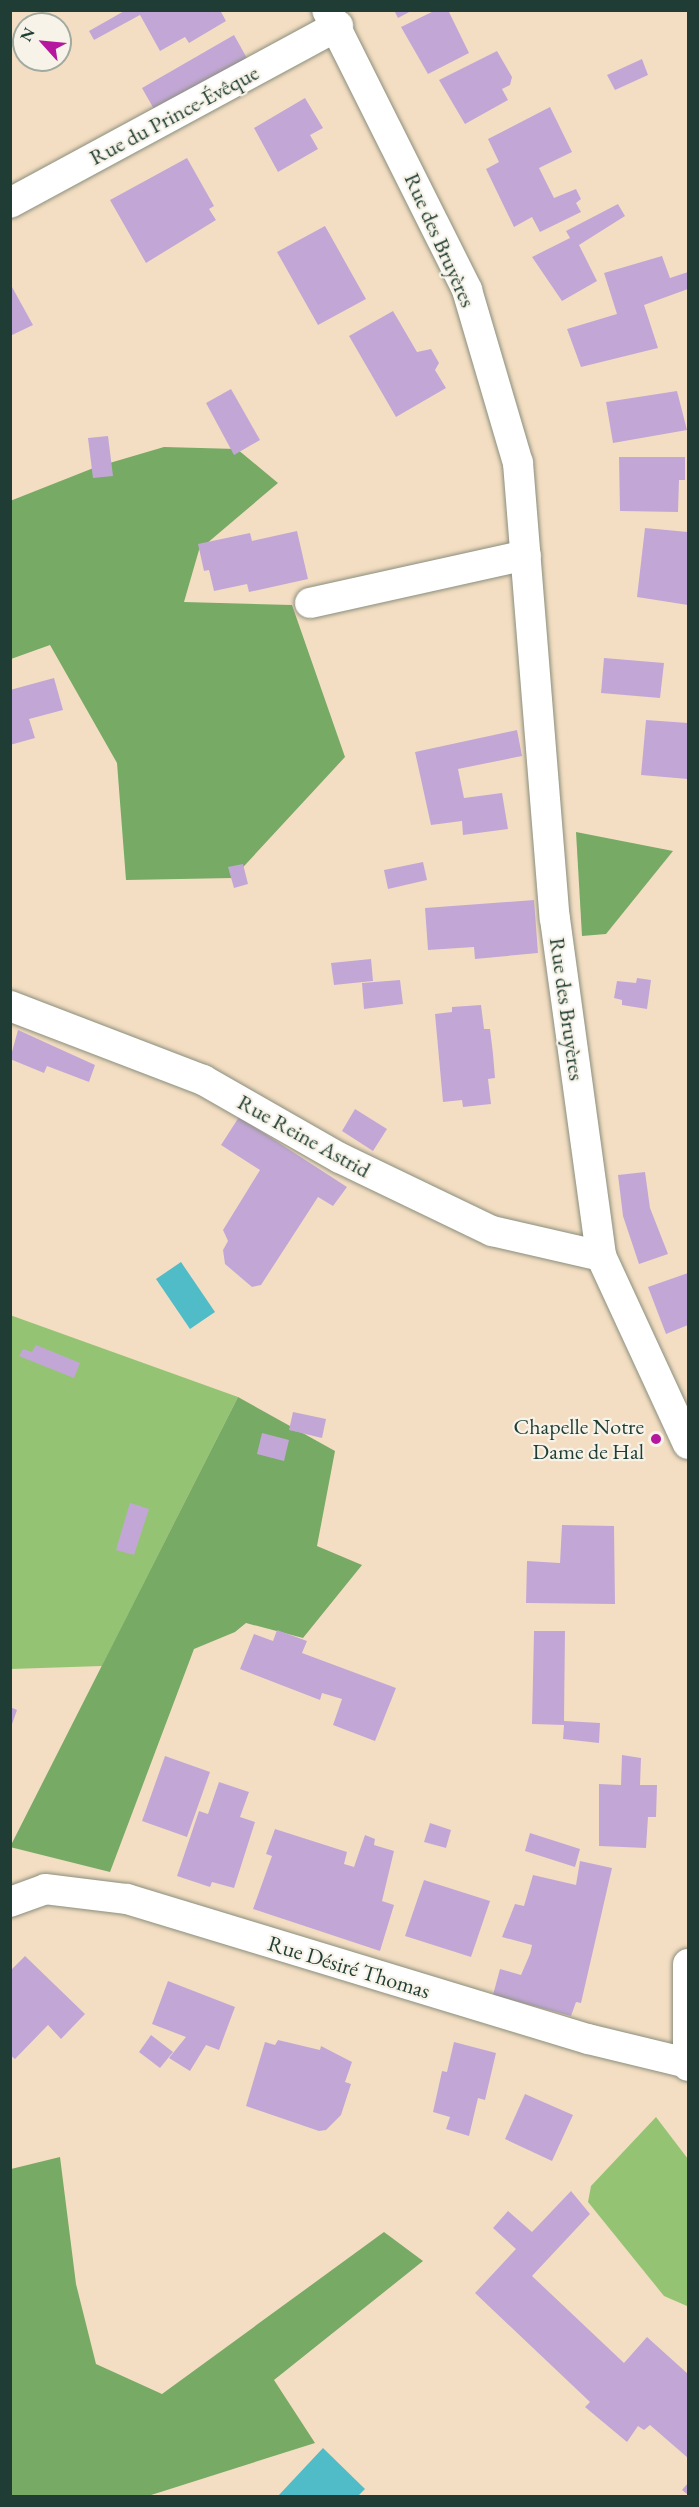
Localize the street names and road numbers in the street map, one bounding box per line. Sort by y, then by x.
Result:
street label: Rue du Prince-Évêque [85,59,263,171]
street label: Rue des Bruyères [399,169,481,311]
street label: Rue des Bruyères [544,936,590,1082]
street label: Rue Reine Astrid [233,1089,375,1183]
street label: Rue Désiré Thomas [265,1930,433,2004]

